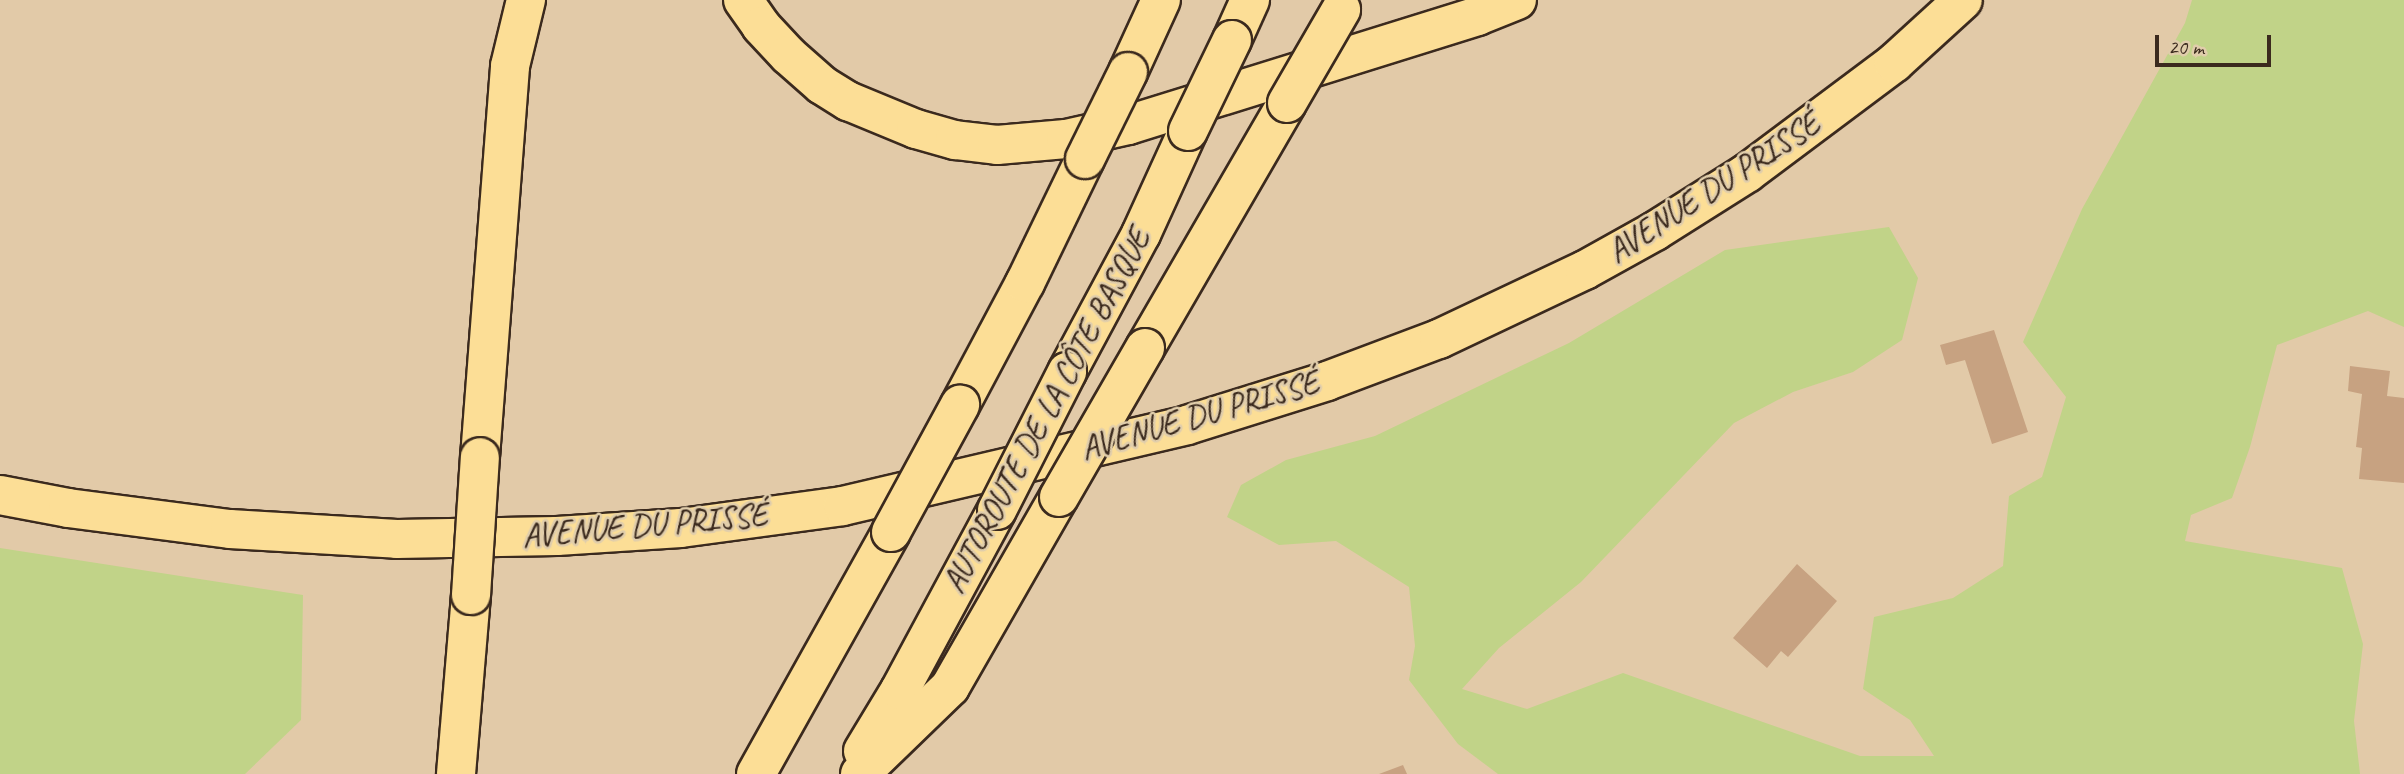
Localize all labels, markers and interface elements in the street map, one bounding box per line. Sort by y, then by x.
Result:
scale bar [2159,21,2274,65]
text: 20 m [2168,34,2204,60]
street label: AVENUE DU PRISSÉ [1600,104,1828,272]
street label: AUTOROUTE DE LA CÔTE BASQUE [934,222,1160,600]
street label: AVENUE DU PRISSÉ [1076,363,1324,469]
street label: AVENUE DU PRISSÉ [521,496,769,556]

